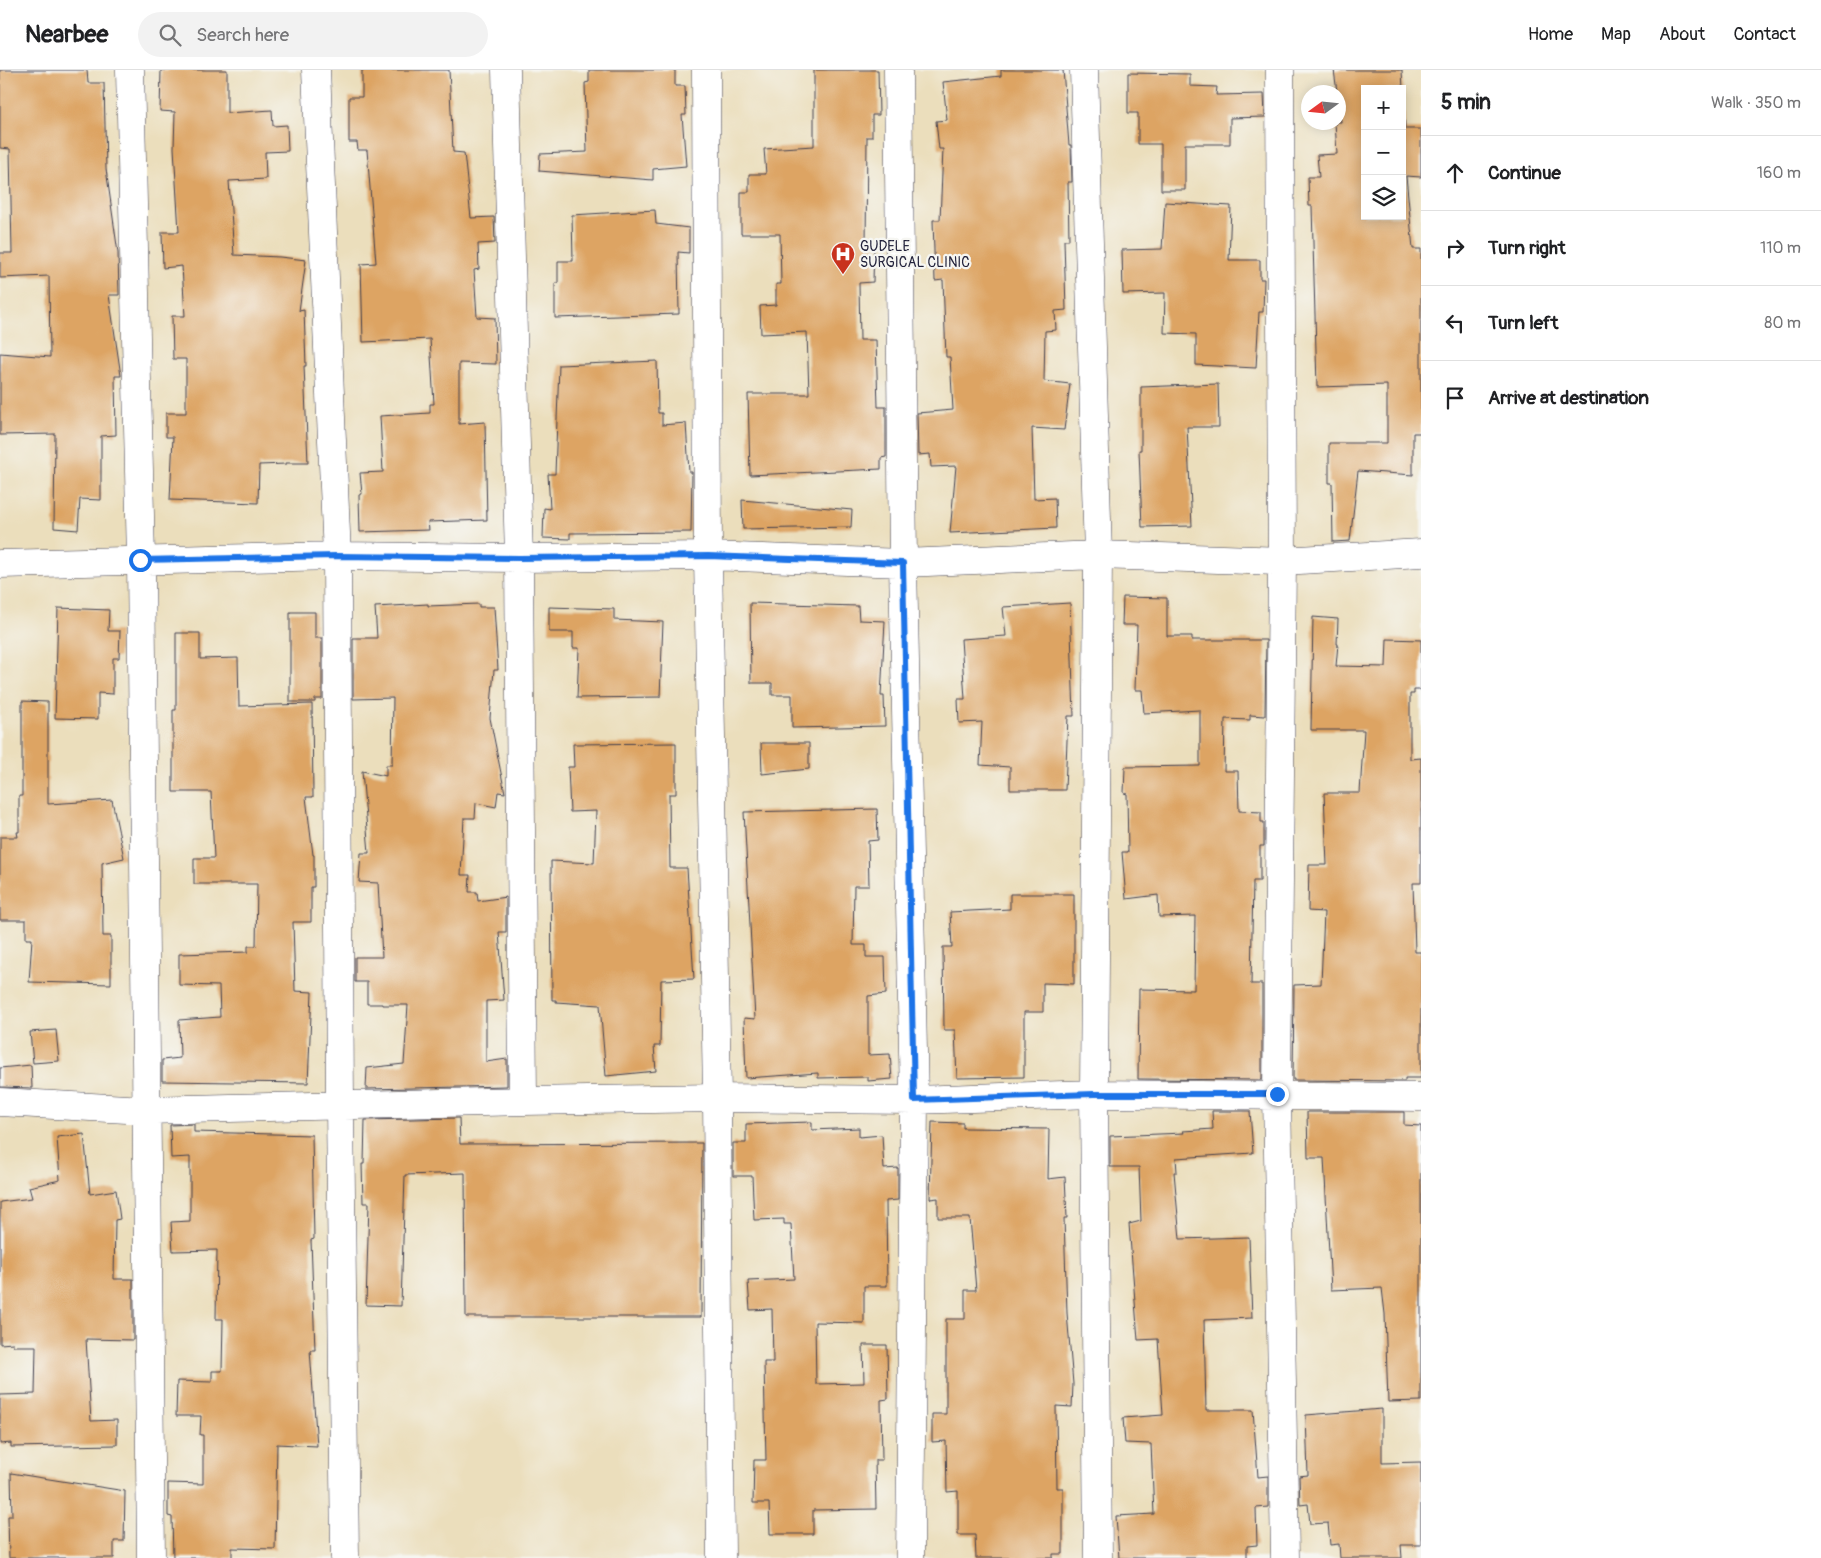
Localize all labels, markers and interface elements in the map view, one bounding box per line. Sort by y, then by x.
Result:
search box [138,12,488,57]
text: Nearbee [25,20,108,49]
icon: search [156,21,184,49]
text: Search here [196,23,289,47]
text: Home [1528,23,1573,46]
text: Map [1601,23,1631,46]
text: About [1659,23,1705,46]
text: Contact [1733,23,1796,46]
north arrow [1301,85,1346,130]
map controls [1361,85,1406,220]
button: + [1361,85,1406,130]
text: 5 min [1441,89,1491,116]
text: Walk · 350 m [1711,93,1801,113]
button: − [1361,130,1406,175]
icon: ahead [1441,159,1469,187]
text: Continue [1488,161,1561,185]
text: 160 m [1757,163,1801,183]
button: layers [1361,175,1406,220]
icon: right [1441,234,1469,262]
text: Turn right [1488,236,1566,260]
place label: GUDELE SURGICAL CLINIC [860,238,970,271]
text: 110 m [1760,238,1801,258]
hospital icon: GUDELE SURGICAL CLINIC [830,241,856,275]
icon: left [1441,309,1469,337]
text: Turn left [1488,311,1558,335]
text: 80 m [1764,313,1801,333]
icon: arrive [1441,384,1469,412]
text: Arrive at destination [1488,386,1649,410]
route start [129,549,152,572]
route end [1266,1083,1289,1106]

